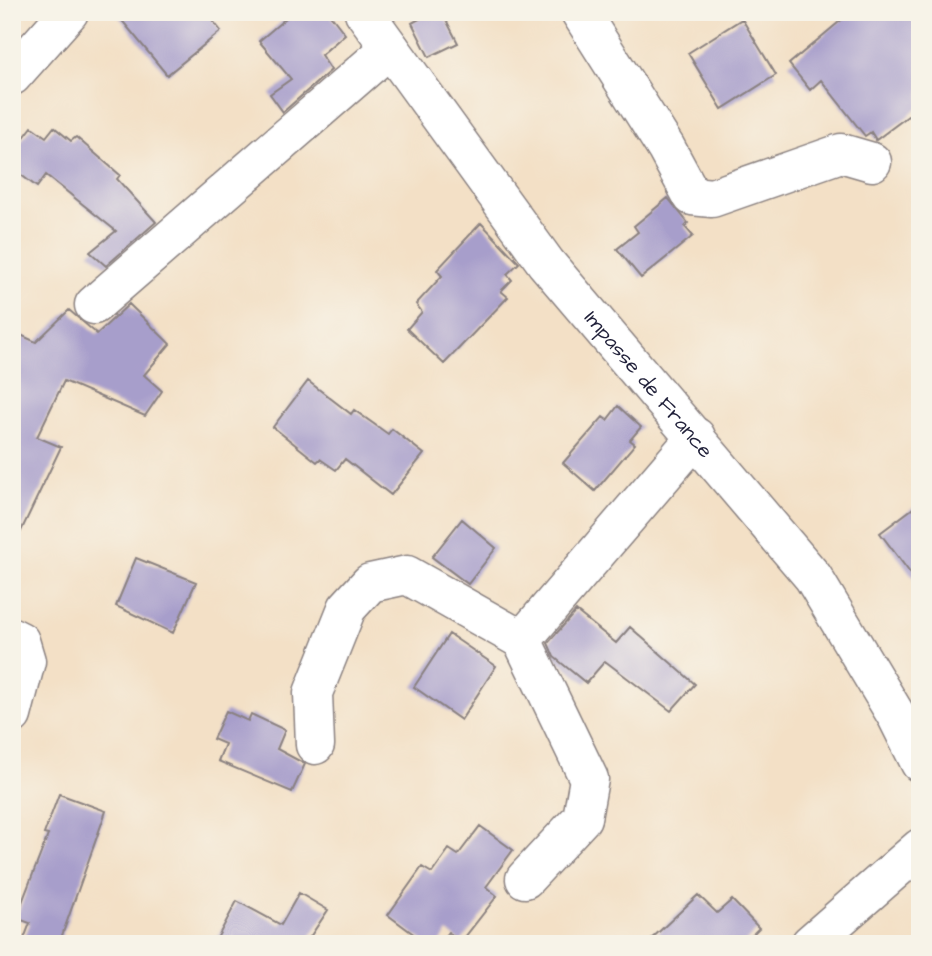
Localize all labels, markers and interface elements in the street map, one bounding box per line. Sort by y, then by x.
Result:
street label: Impasse de France [578,304,720,464]

